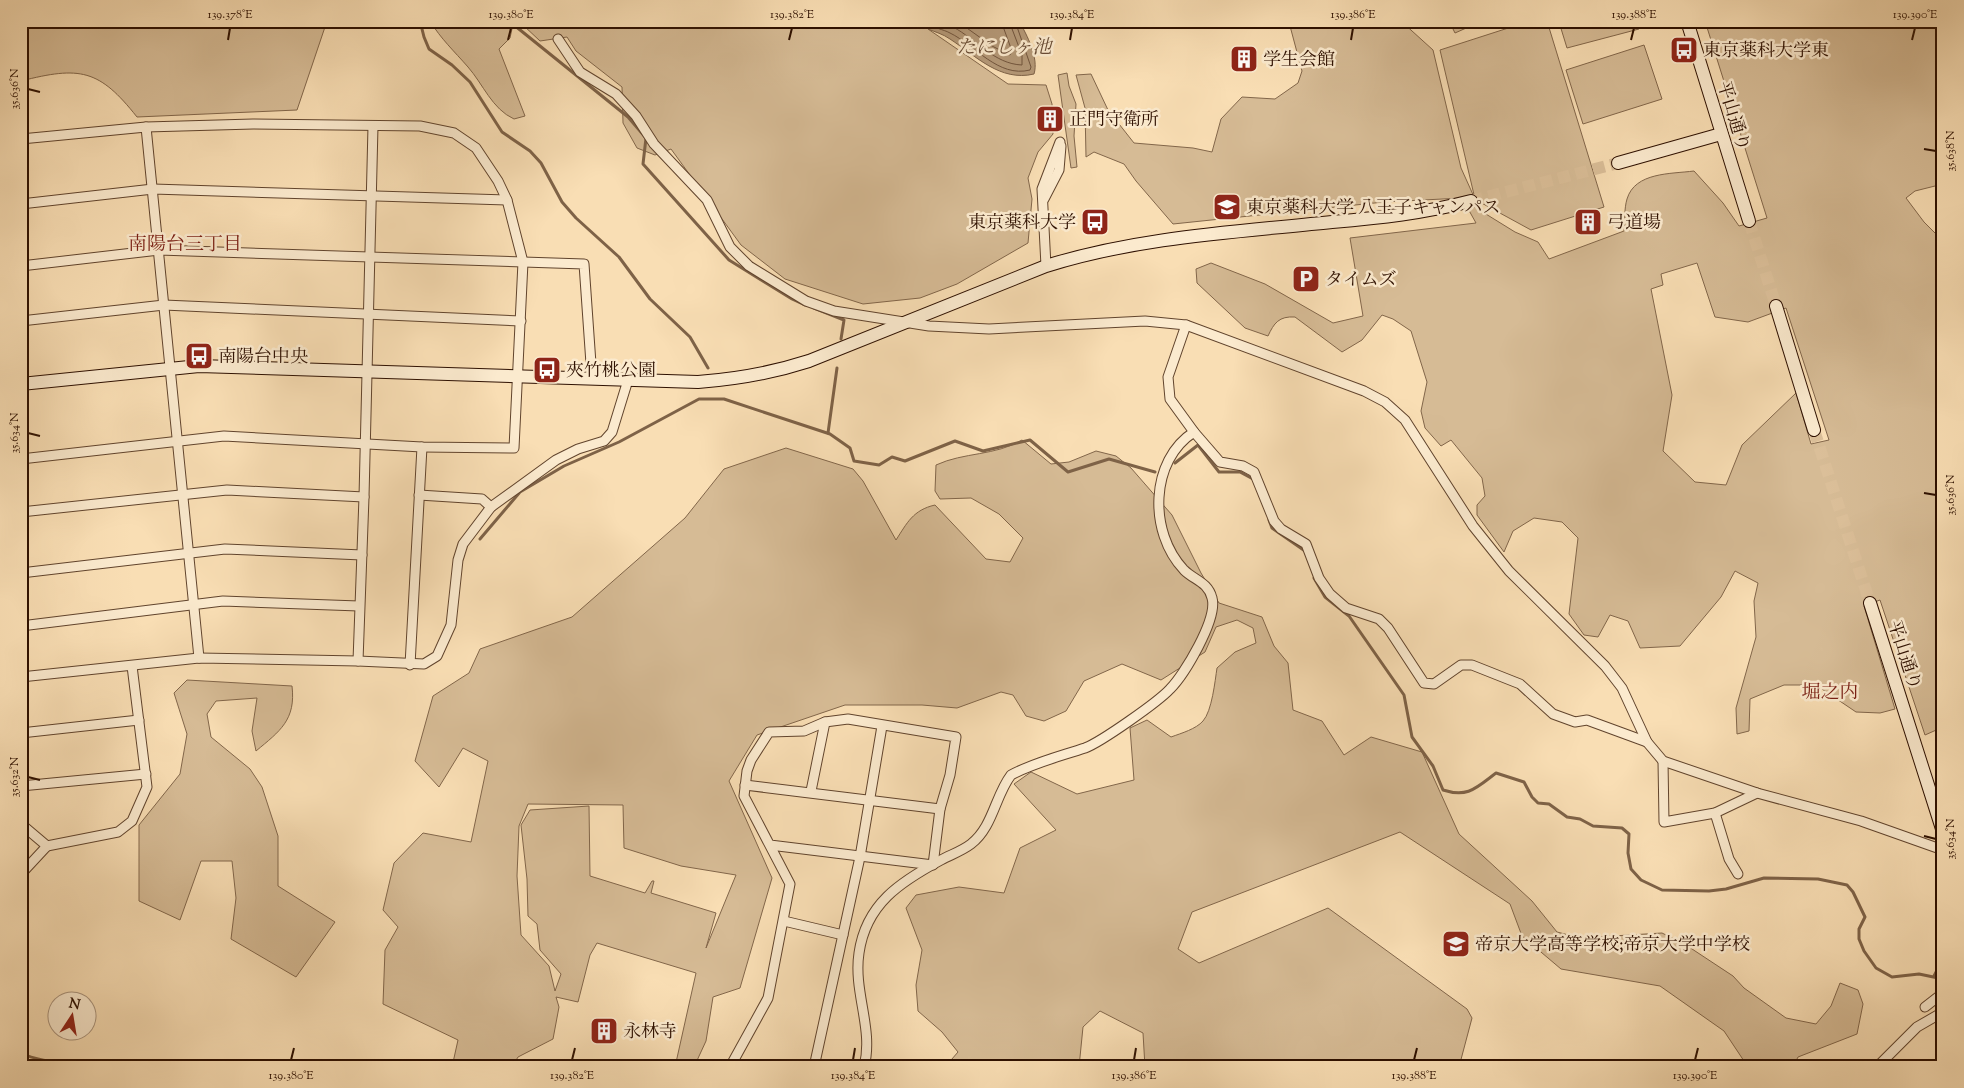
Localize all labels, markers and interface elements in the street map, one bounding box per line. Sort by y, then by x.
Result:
text: 139.378°E [208,6,253,24]
text: 139.380°E [489,6,534,24]
text: 139.382°E [770,6,815,24]
text: 139.384°E [1050,6,1095,24]
text: 139.386°E [1331,6,1376,24]
text: 139.388°E [1612,6,1657,24]
text: 139.390°E [1893,6,1938,24]
water label: たにしヶ池 [956,35,1053,62]
bus stop icon: 東京薬科大学東 [1669,35,1699,65]
place label: 東京薬科大学東 [1703,39,1829,65]
building icon: 学生会館 [1229,44,1259,74]
place label: 学生会館 [1263,48,1335,74]
text: 35.636°N [6,68,24,110]
street label: 平山通り [1709,78,1755,155]
building icon: 正門守衛所 [1035,104,1065,134]
place label: 正門守衛所 [1069,108,1159,134]
text: 35.638°N [1942,130,1960,172]
school or university icon: 東京薬科大学 八王子キャンパス [1212,192,1242,222]
place label: 東京薬科大学 八王子キャンパス [1246,196,1501,222]
bus stop icon: 東京薬科大学 [1080,207,1110,237]
building icon: 弓道場 [1573,207,1603,237]
place label: 東京薬科大学 [968,211,1076,237]
place label: 弓道場 [1607,211,1661,237]
district label: 南陽台三丁目 [128,232,242,259]
parking icon: タイムズ [1291,264,1321,294]
place label: タイムズ [1325,268,1397,294]
bus stop icon: 南陽台中央 [184,341,214,371]
place label: 南陽台中央 [218,345,308,371]
bus stop icon: 夾竹桃公園 [532,355,562,385]
place label: 夾竹桃公園 [566,359,656,385]
text: 35.634°N [6,412,24,454]
text: 35.636°N [1942,474,1960,516]
street label: 平山通り [1880,617,1927,694]
district label: 堀之内 [1801,680,1859,707]
text: 35.632°N [6,756,24,797]
text: 35.634°N [1942,818,1960,860]
school or university icon: 帝京大学高等学校;帝京大学中学校 [1441,929,1471,959]
place label: 帝京大学高等学校;帝京大学中学校 [1475,933,1750,959]
north arrow [48,990,98,1040]
text: N [67,994,82,1016]
building icon: 永林寺 [589,1016,619,1046]
place label: 永林寺 [623,1020,677,1046]
text: 139.380°E [269,1067,314,1085]
text: 139.382°E [550,1067,595,1085]
text: 139.384°E [831,1067,876,1085]
text: 139.386°E [1112,1067,1157,1085]
text: 139.388°E [1392,1067,1437,1085]
text: 139.390°E [1673,1067,1718,1085]

